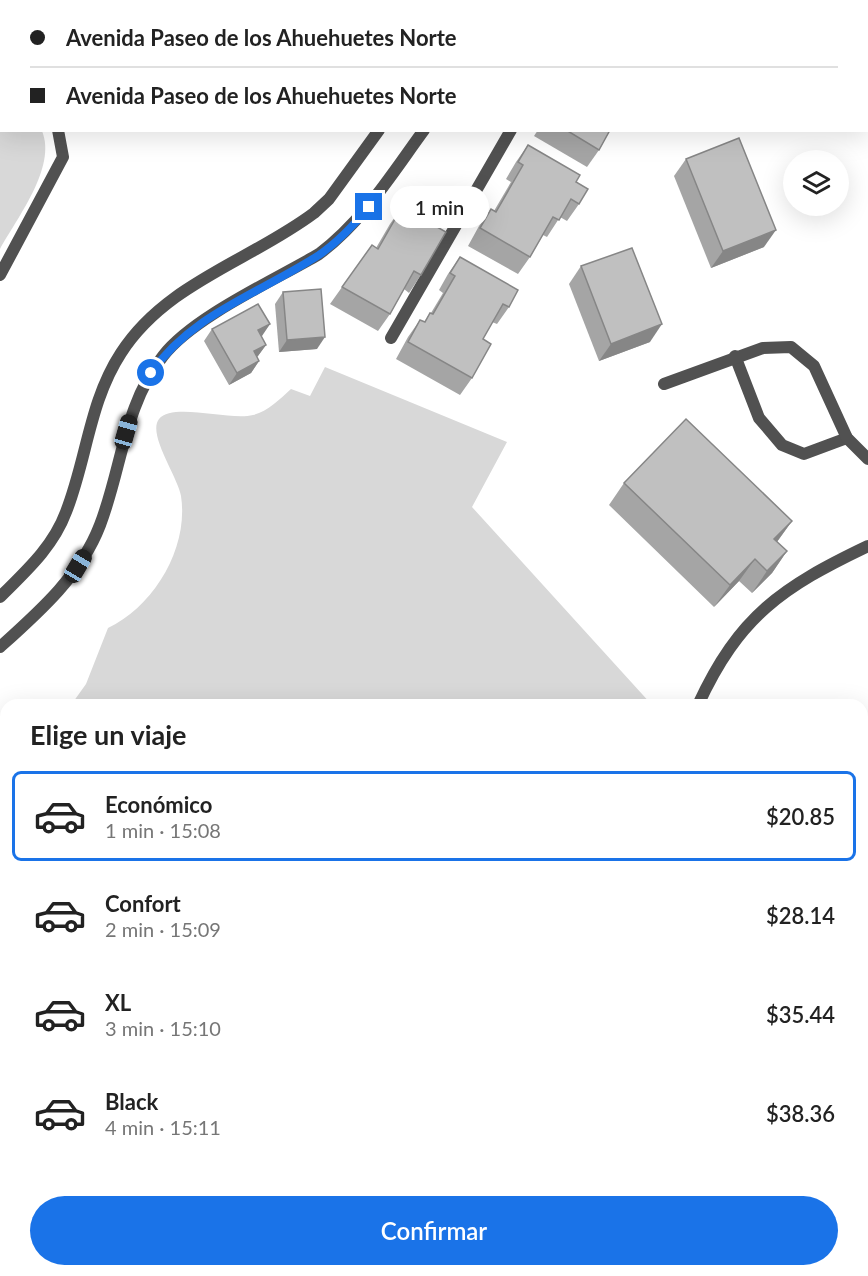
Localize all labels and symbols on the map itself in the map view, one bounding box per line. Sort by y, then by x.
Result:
callout: 1 min [390,186,489,228]
route end [355,193,382,220]
route start [137,359,164,386]
car [112,412,140,452]
car [61,546,95,586]

